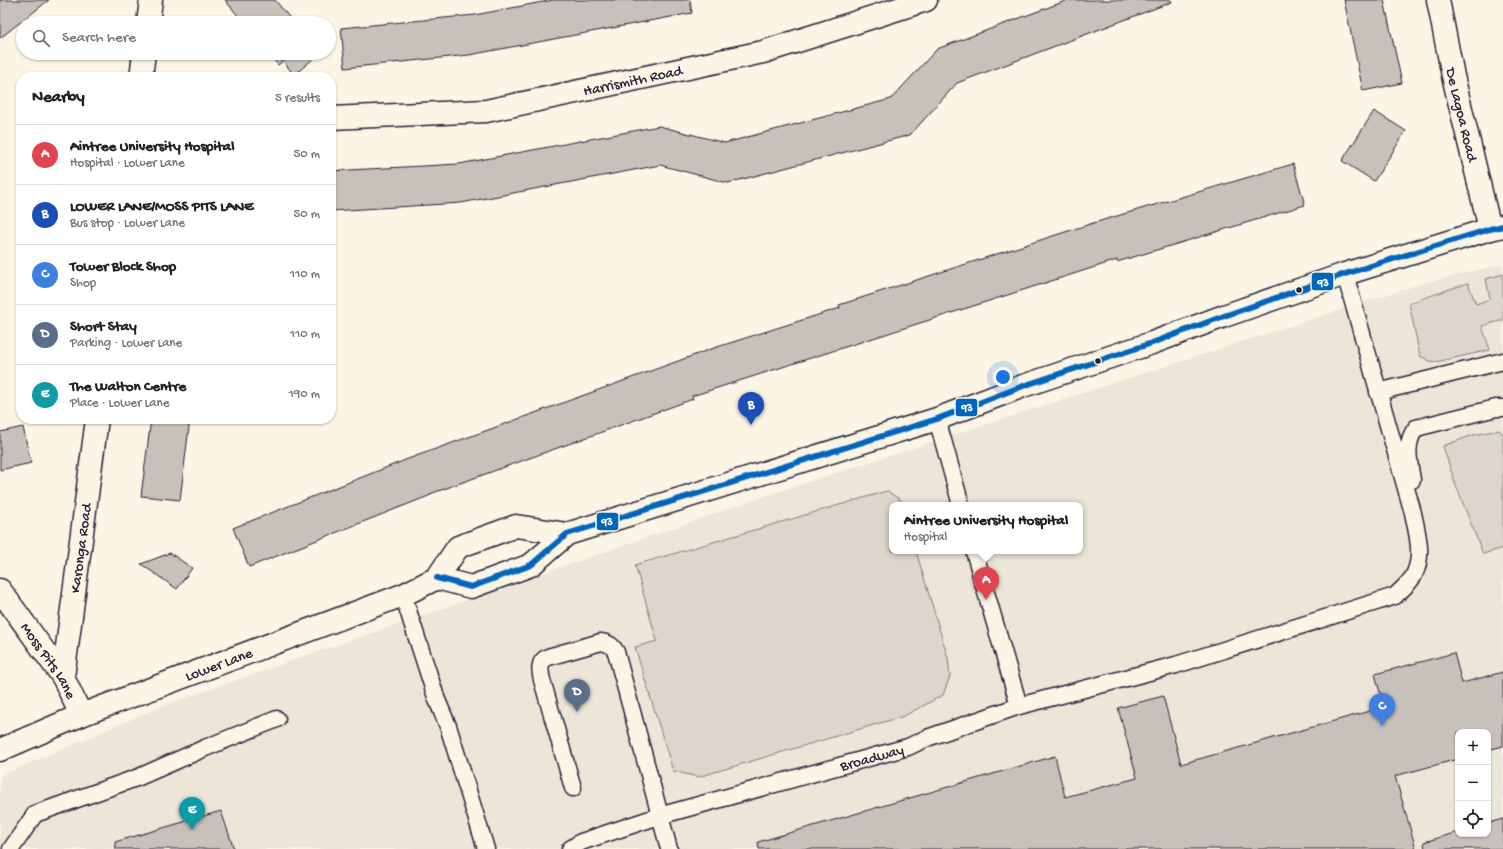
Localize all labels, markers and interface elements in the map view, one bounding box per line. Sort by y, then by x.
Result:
search box [16,16,336,60]
icon: search [30,27,52,49]
text: Search here [62,29,136,47]
street label: Harrismith Road [582,62,685,101]
street label: De Lagoa Road [1440,65,1481,165]
text: Nearby [32,88,85,108]
text: 5 results [275,91,320,106]
text: Aintree University Hospital [70,138,235,156]
text: A [41,147,49,162]
text: 50 m [293,147,320,162]
text: Hospital · Lower Lane [70,156,185,171]
text: LOWER LANE/MOSS PITS LANE [70,198,254,216]
text: B [42,207,48,222]
text: 50 m [293,207,320,222]
text: Bus stop · Lower Lane [70,216,185,231]
text: Tower Block Shop [70,258,176,276]
text: C [41,267,49,282]
text: 110 m [290,267,320,282]
line badge: 93 [1311,272,1334,291]
text: Shop [70,276,96,291]
text: 93 [1316,278,1329,290]
unlabelled marker [1294,285,1304,295]
text: Short Stay [70,318,137,336]
text: D [41,327,49,342]
text: 110 m [290,327,320,342]
text: Parking · Lower Lane [70,336,182,351]
unlabelled marker [1093,356,1103,366]
your location [993,367,1013,387]
text: The Walton Centre [70,378,186,396]
text: E [41,387,49,402]
text: 190 m [289,387,320,402]
pin: B [738,392,764,425]
text: Place · Lower Lane [70,396,169,411]
line badge: 93 [955,398,978,417]
text: 93 [960,403,973,415]
street label: Karonga Road [67,501,97,594]
popup [889,502,1083,554]
line badge: 93 [596,512,619,531]
text: Aintree University Hospital [904,512,1068,530]
text: 93 [600,517,613,529]
text: Hospital [904,530,947,545]
pin: A [973,567,999,600]
street label: Moss Pits Lane [16,620,79,702]
street label: Lower Lane [183,645,256,686]
pin: D [564,679,590,712]
pin: C [1369,693,1395,726]
map controls [1455,729,1491,837]
button: + [1455,729,1491,765]
street label: Broadway [837,741,907,777]
button: − [1455,765,1491,801]
pin: E [179,797,205,830]
button: locate [1455,801,1491,837]

